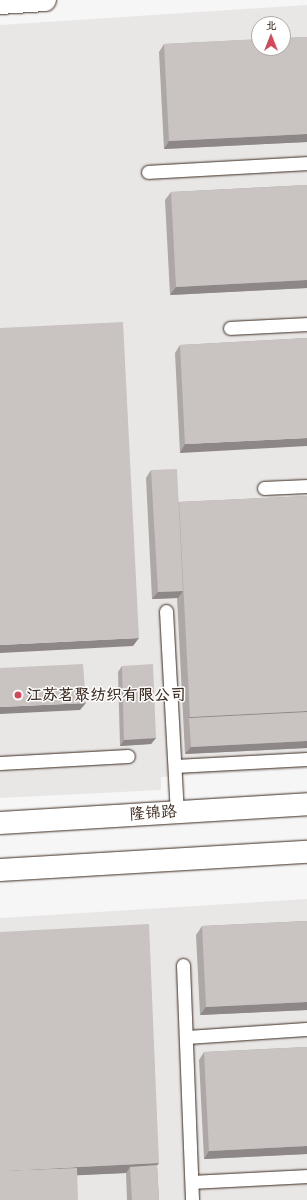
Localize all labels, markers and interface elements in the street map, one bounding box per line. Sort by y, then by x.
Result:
north arrow [251,16,291,56]
text: 北 [266,18,277,32]
place label: 江苏茗聚纺织有限公司 [26,685,186,705]
marker: 江苏茗聚纺织有限公司 [13,690,23,700]
street label: 隆锦路 [128,802,178,824]

